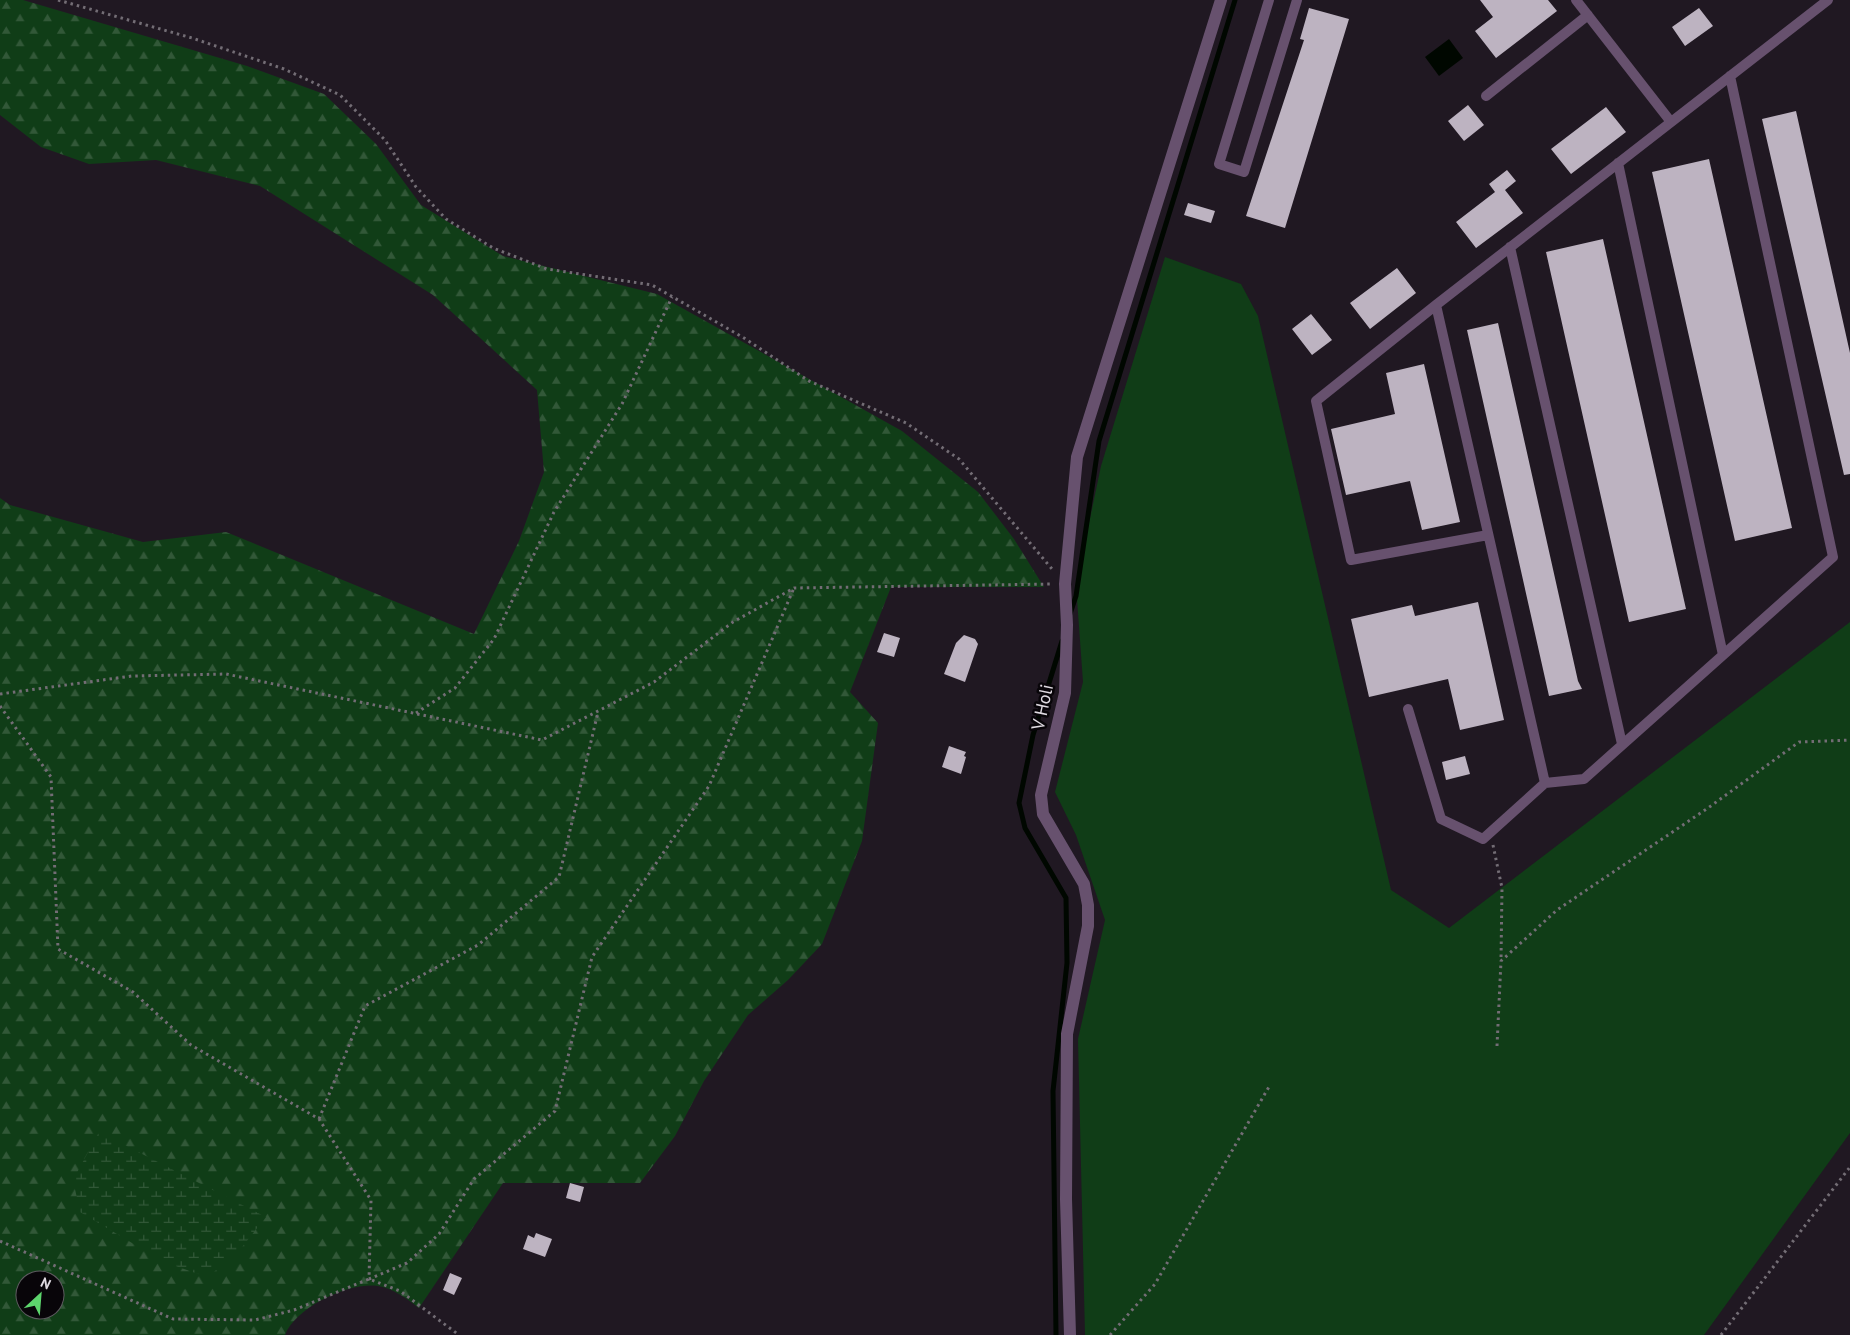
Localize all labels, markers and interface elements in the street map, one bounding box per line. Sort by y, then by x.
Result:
street label: V Holi [1026,682,1058,733]
north arrow [15,1270,65,1320]
text: N [38,1273,54,1293]

